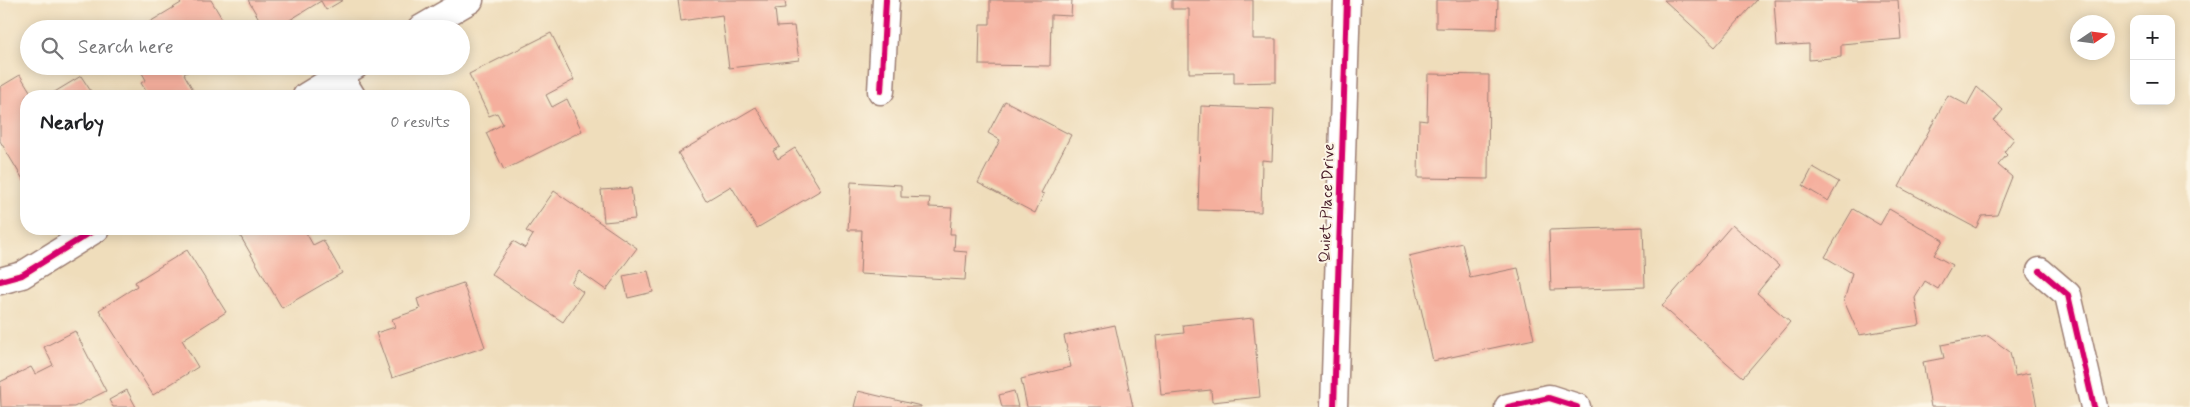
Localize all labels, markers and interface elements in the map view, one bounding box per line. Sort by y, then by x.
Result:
north arrow [2070,15,2115,60]
map controls [2130,15,2175,105]
button: + [2130,15,2175,60]
search box [20,20,470,75]
icon: search [38,34,66,62]
text: Search here [78,35,174,60]
button: − [2130,60,2175,105]
text: Nearby [40,109,104,137]
text: 0 results [390,112,450,133]
street label: Quiet Place Drive [1314,143,1340,263]

